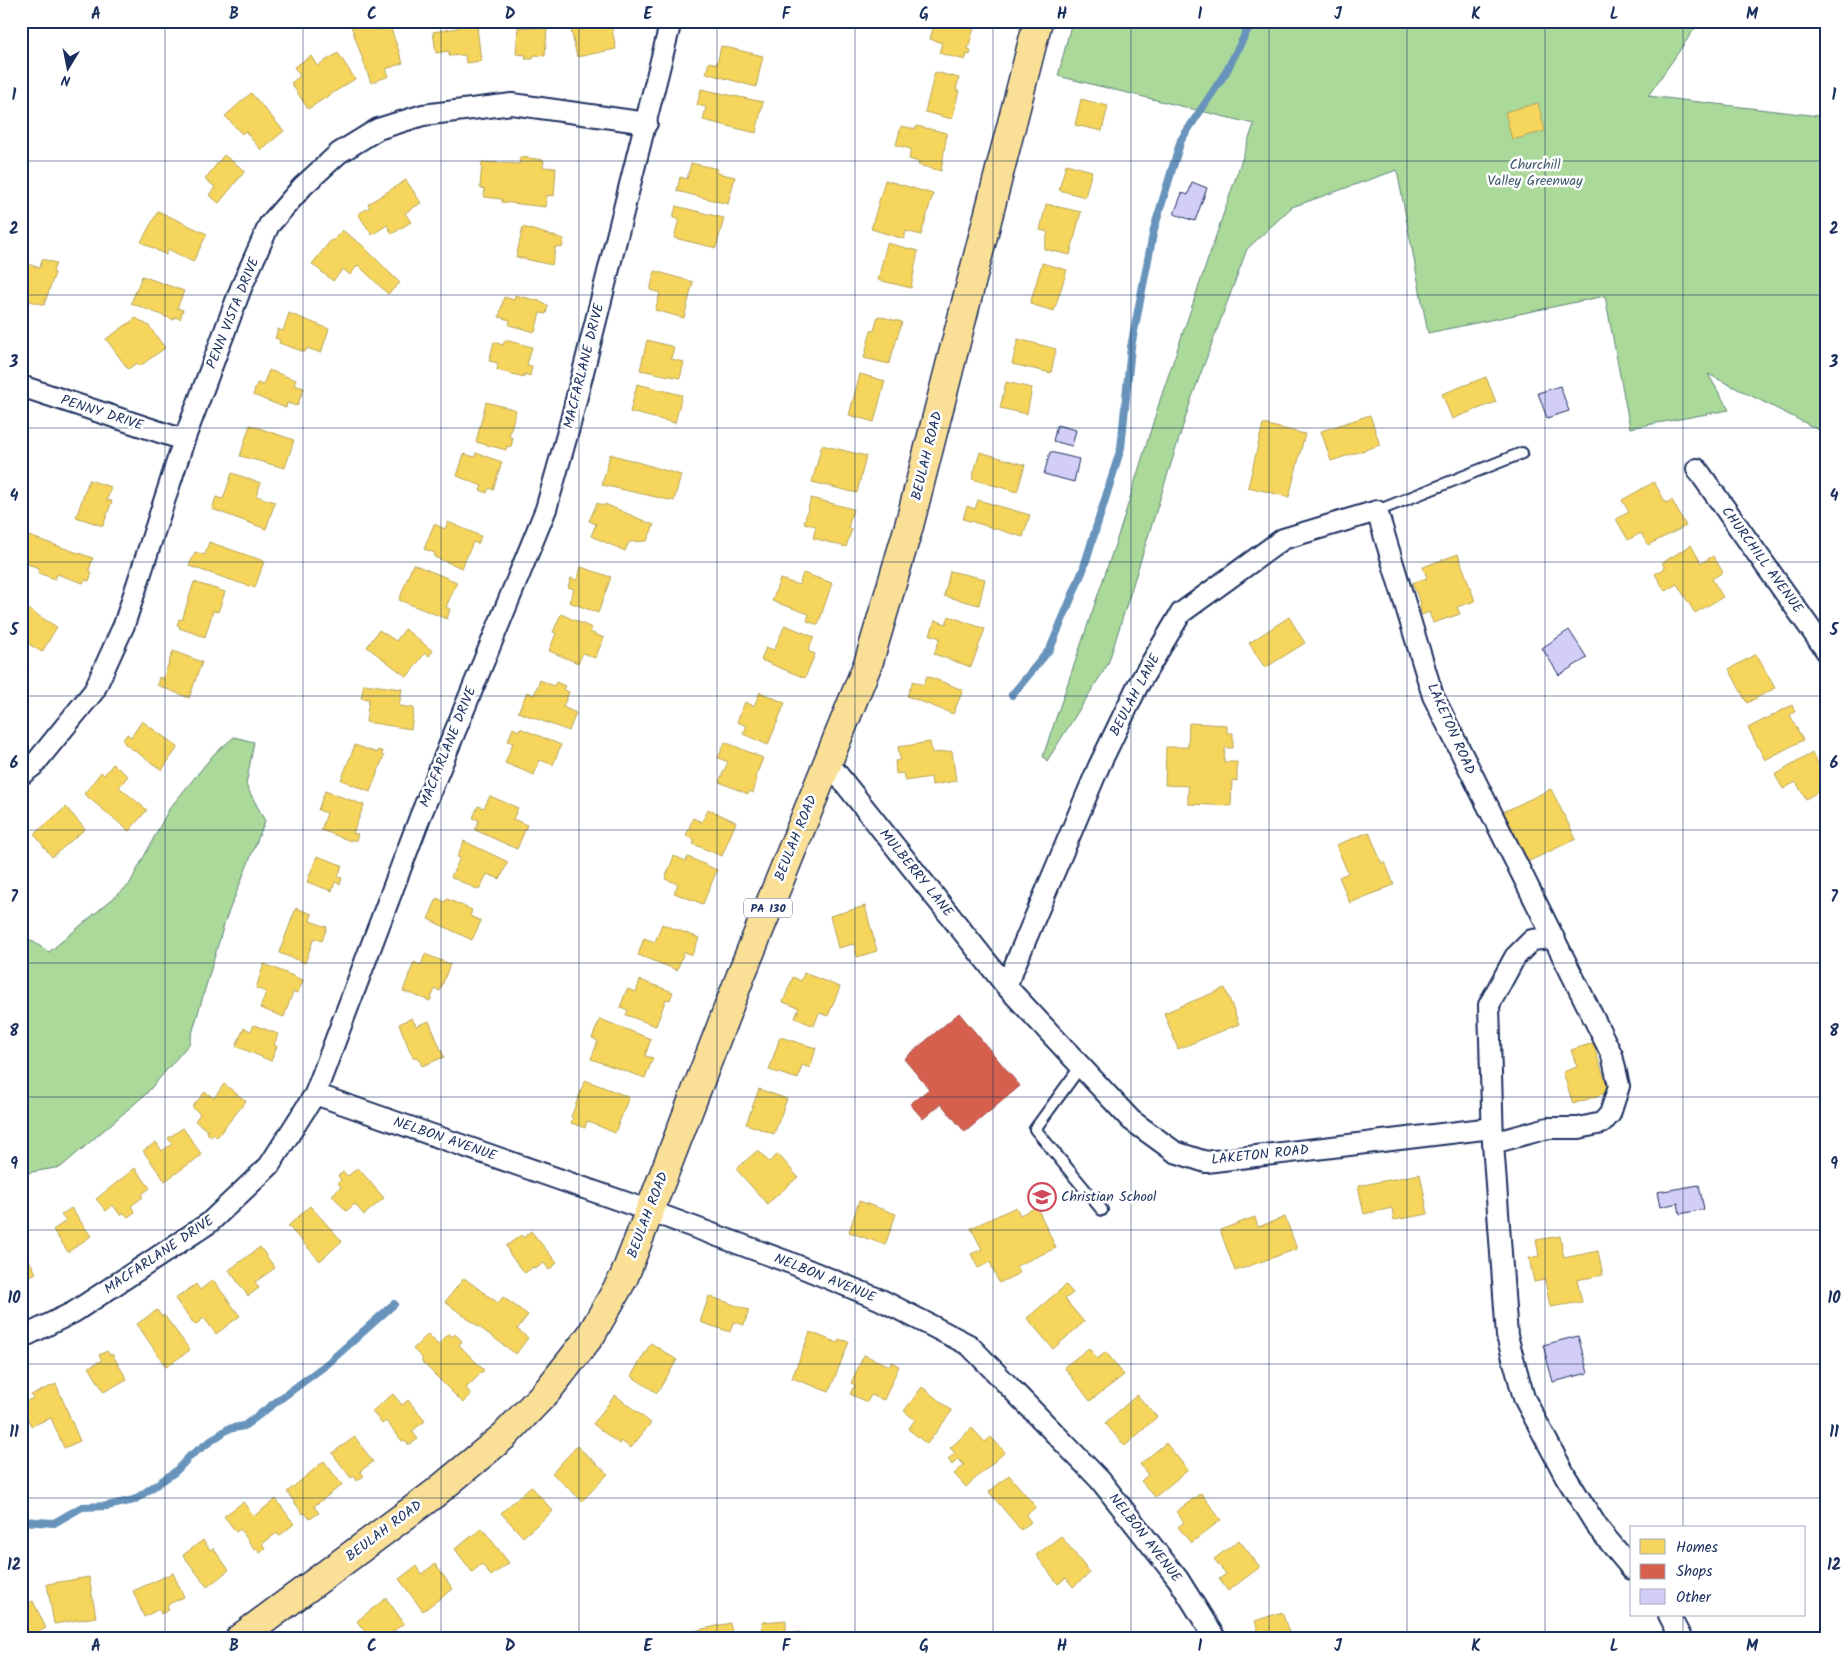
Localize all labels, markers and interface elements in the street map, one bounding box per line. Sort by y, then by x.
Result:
text: A [91,2,101,27]
text: B [229,2,239,27]
text: C [367,2,377,27]
text: D [505,2,516,27]
text: E [644,2,654,27]
text: F [782,2,792,27]
text: G [919,2,929,27]
text: H [1057,2,1067,27]
text: I [1198,2,1203,27]
text: J [1334,2,1343,27]
text: K [1471,2,1481,27]
text: L [1610,2,1618,27]
text: M [1746,2,1759,27]
north arrow [42,42,92,92]
text: N [59,68,72,91]
text: 1 [12,83,17,108]
text: 1 [1832,83,1837,108]
park label: Churchill Valley Greenway [1487,154,1583,192]
text: 2 [9,217,19,242]
text: 2 [1829,217,1839,242]
street label: PENN VISTA DRIVE [201,253,266,372]
street label: MACFARLANE DRIVE [558,300,610,431]
text: 3 [9,350,19,375]
text: 3 [1829,350,1839,375]
street label: PENNY DRIVE [58,389,147,437]
street label: BEULAH ROAD [905,409,949,503]
text: 4 [10,484,19,509]
text: 4 [1830,484,1839,509]
street label: CHURCHILL AVENUE [1716,502,1809,619]
text: 5 [9,618,20,643]
text: 5 [1829,618,1840,643]
street label: BEULAH LANE [1104,649,1166,740]
street label: LAKETON ROAD [1421,680,1481,778]
street label: MACFARLANE DRIVE [414,683,483,811]
text: 6 [10,751,19,776]
text: 6 [1830,751,1839,776]
street label: BEULAH ROAD [769,792,823,884]
street label: MULBERRY LANE [873,824,959,923]
text: 7 [10,885,18,910]
text: 7 [1830,885,1838,910]
road number: PA 130 [744,898,792,918]
text: 8 [9,1019,19,1044]
text: 8 [1829,1019,1839,1044]
street label: NELBON AVENUE [390,1111,500,1167]
street label: LAKETON ROAD [1210,1139,1310,1171]
text: 9 [10,1152,18,1177]
text: 9 [1830,1152,1838,1177]
street label: BEULAH ROAD [621,1169,675,1261]
school or university icon: Christian School [1027,1182,1057,1212]
place label: Christian School [1061,1186,1157,1208]
street label: MACFARLANE DRIVE [100,1209,219,1300]
street label: NELBON AVENUE [771,1248,880,1309]
text: 10 [7,1286,21,1311]
text: 10 [1827,1286,1841,1311]
text: 11 [9,1420,19,1445]
text: 11 [1829,1420,1839,1445]
street label: NELBON AVENUE [1103,1489,1187,1588]
street label: BEULAH ROAD [341,1495,427,1567]
legend [1630,1526,1806,1616]
text: Homes [1676,1536,1719,1560]
text: 12 [7,1553,21,1578]
text: 12 [1827,1553,1841,1578]
text: Shops [1676,1560,1713,1584]
text: Other [1676,1586,1712,1610]
text: A [91,1634,101,1659]
text: B [229,1634,239,1659]
text: C [367,1634,377,1659]
text: D [505,1634,516,1659]
text: E [644,1634,654,1659]
text: F [782,1634,792,1659]
text: G [919,1634,929,1659]
text: H [1057,1634,1067,1659]
text: I [1198,1634,1203,1659]
text: J [1334,1634,1343,1659]
text: K [1471,1634,1481,1659]
text: L [1610,1634,1618,1659]
text: M [1746,1634,1759,1659]

